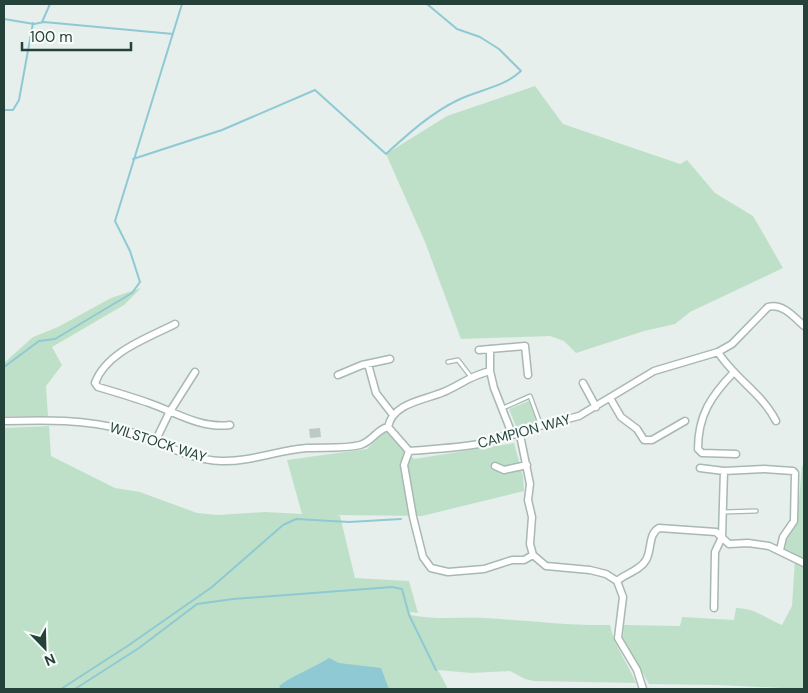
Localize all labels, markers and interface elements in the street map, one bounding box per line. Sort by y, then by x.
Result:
scale bar [22,20,131,52]
text: 100 m [30,27,73,47]
street label: CAMPION WAY [476,410,572,452]
street label: WILSTOCK WAY [107,418,209,466]
north arrow [20,623,70,673]
text: N [42,650,58,670]

